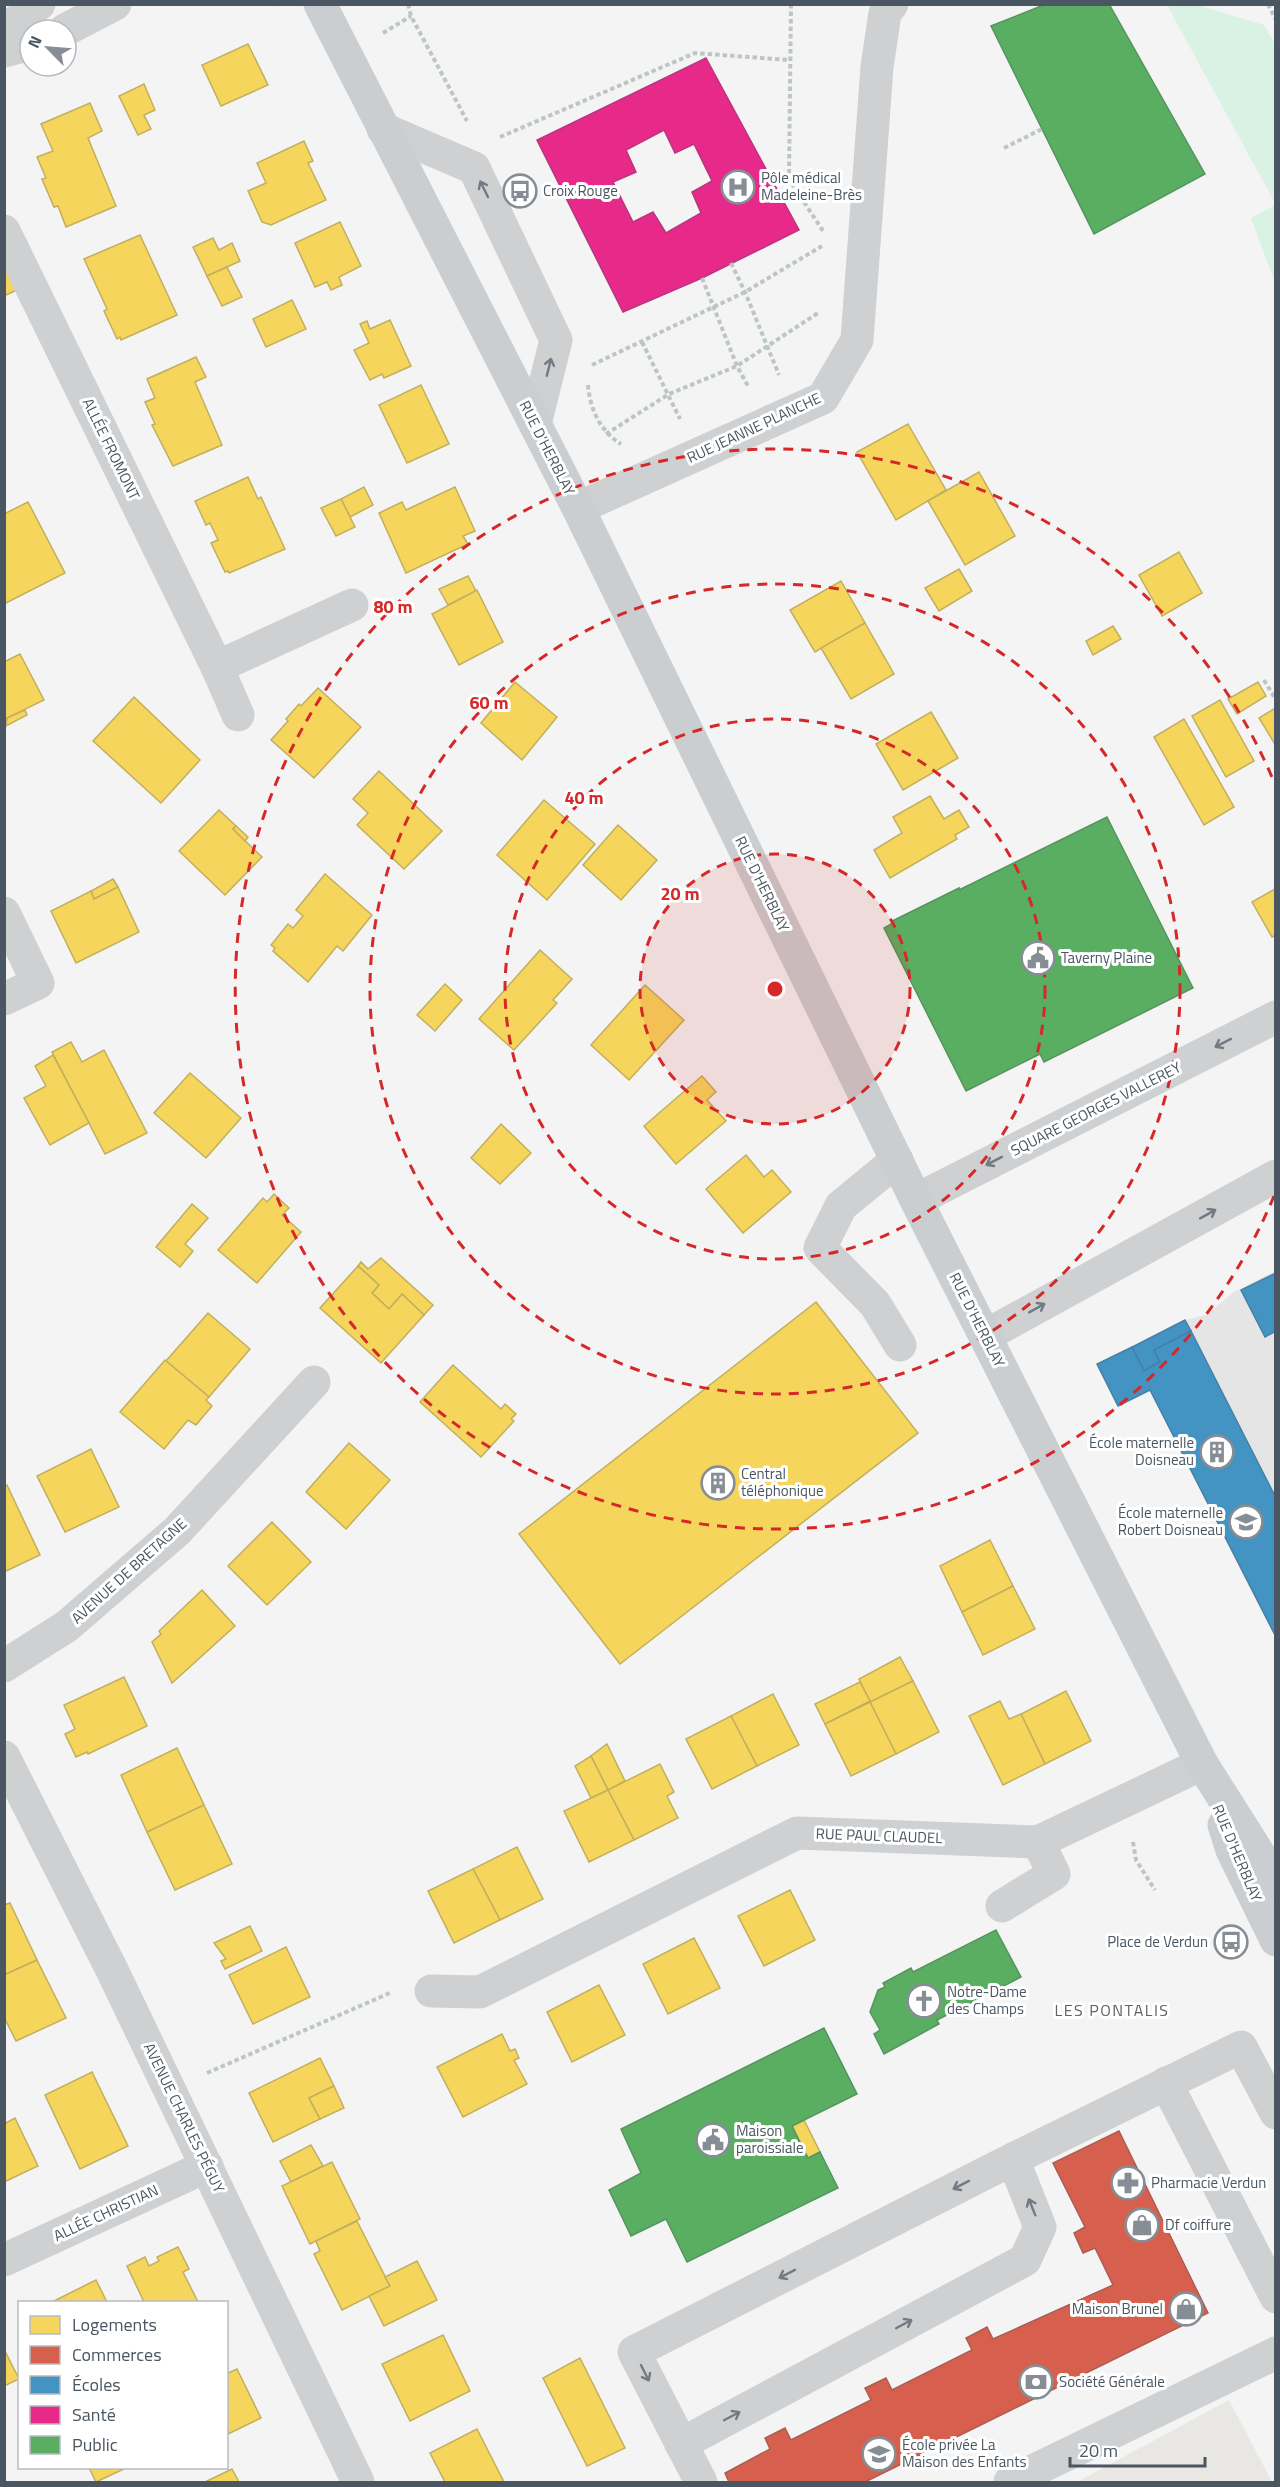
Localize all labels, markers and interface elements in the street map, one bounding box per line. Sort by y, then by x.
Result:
north arrow [18,18,78,78]
text: N [21,32,48,52]
place label: Pôle médical Madeleine-Brès [761,166,862,206]
hospital icon: Pôle médical Madeleine-Brès [720,169,756,205]
bus stop icon: Croix Rouge [502,173,538,209]
place label: Croix Rouge [543,179,618,202]
one-way arrow [477,181,489,199]
one-way arrow [544,358,556,377]
street label: RUE JEANNE PLANCHE [683,386,825,469]
street label: ALLÉE FROMONT [77,394,146,504]
street label: RUE D'HERBLAY [514,396,581,499]
text: 80 m [373,593,413,620]
text: 60 m [469,689,509,716]
text: 40 m [564,784,604,811]
street label: RUE D'HERBLAY [729,832,796,935]
text: 20 m [660,880,700,907]
public building icon: Taverny Plaine [1020,940,1056,976]
place label: Taverny Plaine [1061,946,1152,969]
centre of rings [765,979,785,999]
one-way arrow [1215,1038,1233,1049]
street label: SQUARE GEORGES VALLEREY [1007,1056,1185,1162]
one-way arrow [985,1156,1003,1167]
one-way arrow [1198,1208,1216,1219]
street label: RUE D'HERBLAY [944,1268,1011,1371]
one-way arrow [1028,1301,1045,1313]
place label: École maternelle Doisneau [1089,1431,1194,1471]
building icon: École maternelle Doisneau [1199,1434,1235,1470]
place label: Central téléphonique [741,1462,824,1502]
building icon: Central téléphonique [700,1465,736,1501]
place label: École maternelle Robert Doisneau [1118,1501,1223,1541]
school or university icon: École maternelle Robert Doisneau [1228,1504,1264,1540]
street label: AVENUE DE BRETAGNE [66,1512,192,1629]
street label: RUE D'HERBLAY [1207,1801,1268,1905]
street label: RUE PAUL CLAUDEL [815,1822,943,1849]
bus stop icon: Place de Verdun [1213,1924,1249,1960]
place label: Place de Verdun [1107,1930,1208,1953]
place label: Notre-Dame des Champs [947,1980,1027,2020]
church icon: Notre-Dame des Champs [906,1983,942,2019]
district label: LES PONTALIS [1055,1998,1170,2022]
street label: AVENUE CHARLES PÉGUY [138,2039,231,2197]
place label: Maison paroissiale [736,2119,803,2159]
public building icon: Maison paroissiale [695,2122,731,2158]
pharmacy icon: Pharmacie Verdun [1110,2165,1146,2201]
place label: Pharmacie Verdun [1151,2171,1266,2194]
street label: ALLÉE CHRISTIAN [50,2178,162,2247]
one-way arrow [952,2180,970,2192]
one-way arrow [1026,2198,1037,2216]
shop icon: Df coiffure [1124,2207,1160,2243]
place label: Df coiffure [1165,2213,1231,2236]
one-way arrow [779,2268,796,2280]
shop icon: Maison Brunel [1168,2291,1204,2327]
place label: Maison Brunel [1072,2297,1163,2320]
legend [18,2301,228,2469]
text: Logements [72,2311,157,2338]
one-way arrow [895,2318,913,2329]
text: Commerces [72,2341,162,2368]
one-way arrow [639,2364,651,2382]
bank icon: Société Générale [1018,2364,1054,2400]
place label: Société Générale [1059,2370,1165,2393]
text: Écoles [72,2371,121,2398]
text: Santé [72,2401,116,2428]
one-way arrow [723,2410,741,2421]
scale bar [1070,2430,1205,2468]
text: Public [72,2431,118,2458]
place label: École privée La Maison des Enfants [902,2433,1027,2473]
school or university icon: École privée La Maison des Enfants [861,2436,897,2472]
text: 20 m [1079,2437,1118,2464]

